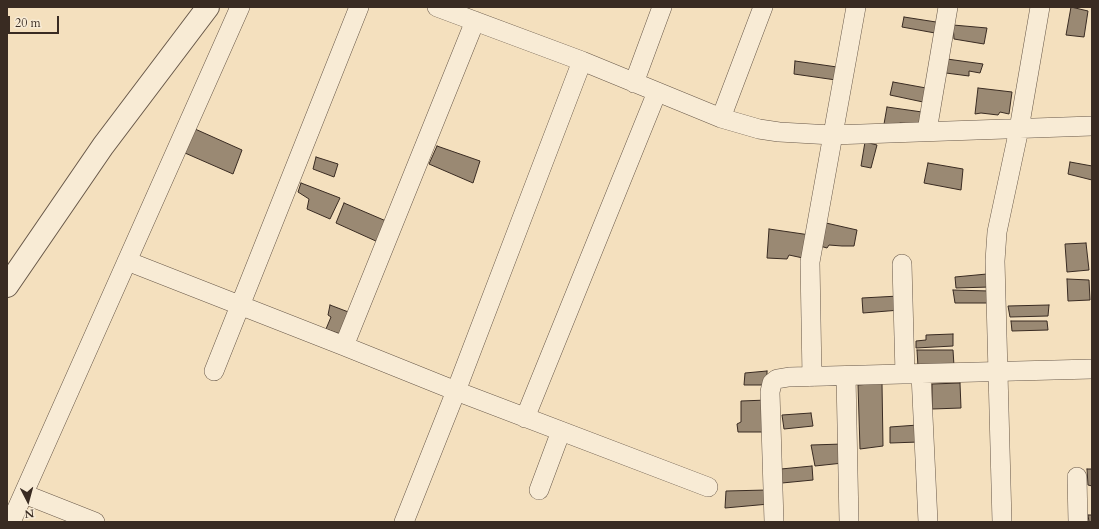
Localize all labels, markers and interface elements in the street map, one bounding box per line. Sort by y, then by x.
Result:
scale bar [10,8,61,34]
text: 20 m [15,15,41,31]
north arrow [8,481,48,521]
text: N [24,505,35,521]

